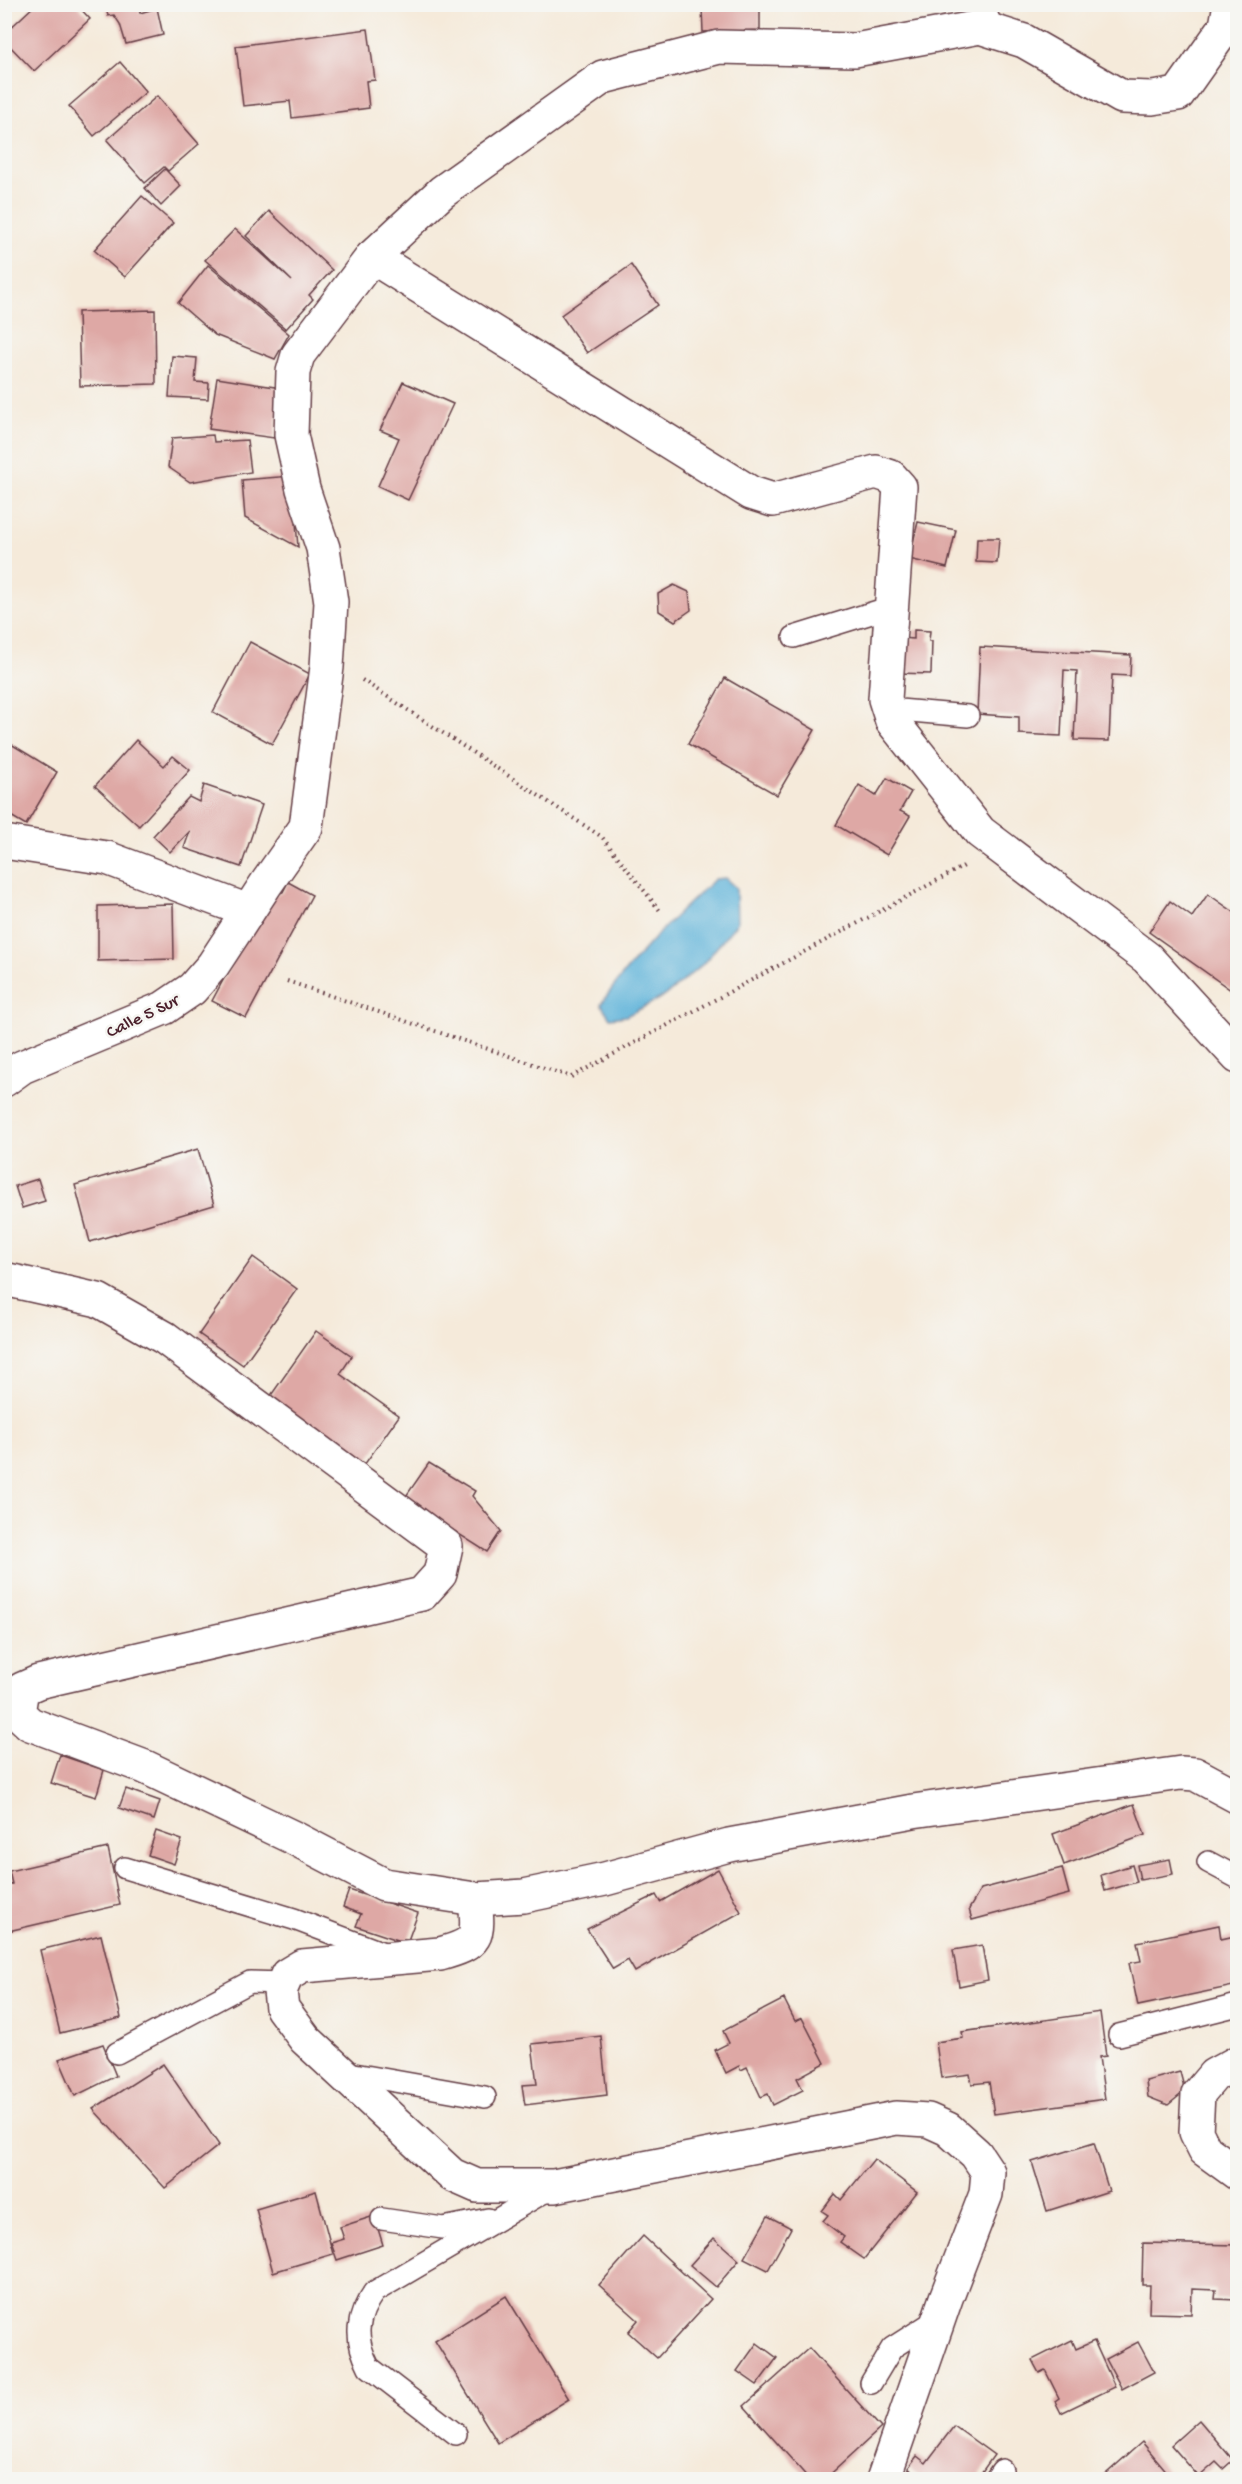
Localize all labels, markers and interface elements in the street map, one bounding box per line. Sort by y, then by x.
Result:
street label: Calle 5 Sur [103,990,184,1044]

